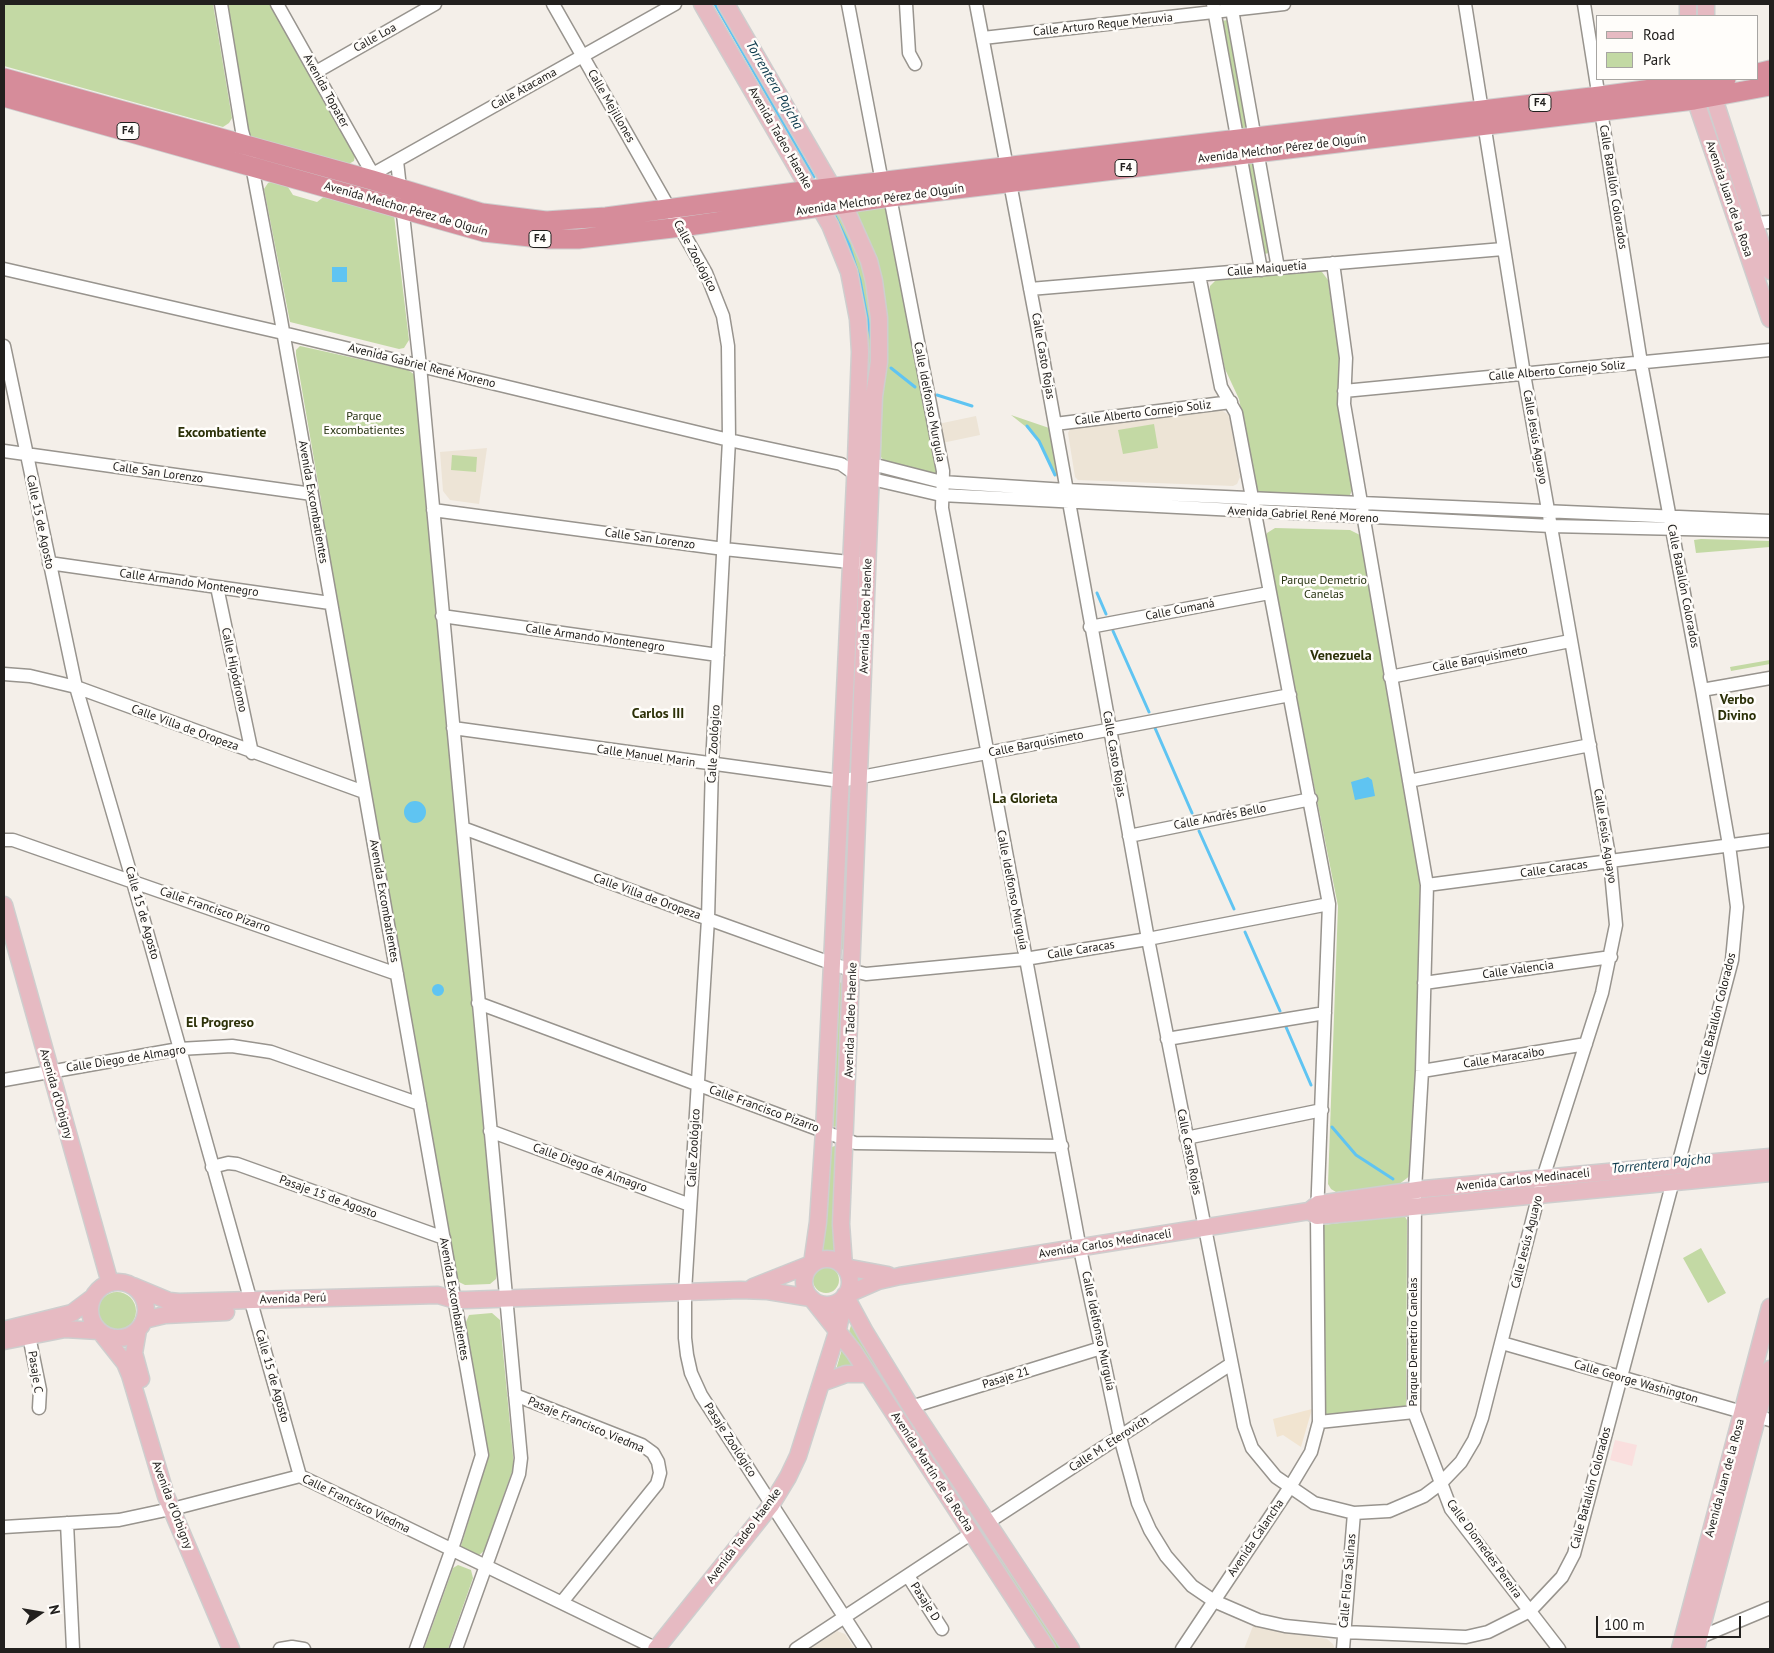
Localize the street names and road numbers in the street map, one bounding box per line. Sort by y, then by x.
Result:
street label: Calle Arturo Reque Meruvia [1032,10,1174,40]
street label: Calle Loa [351,20,399,56]
street label: Avenida Topater [300,52,352,130]
street label: Calle Atacama [489,65,559,113]
street label: Calle Mejillones [584,67,638,145]
street label: Avenida Tadeo Haenke [745,84,815,192]
road number: F4 [1529,95,1551,112]
road number: F4 [117,122,139,140]
street label: Calle Batallón Colorados [1596,124,1630,250]
street label: Avenida Melchor Pérez de Olguín [1197,132,1367,166]
street label: Avenida Juan de la Rosa [1702,139,1756,259]
road number: F4 [1115,160,1137,177]
street label: Avenida Melchor Pérez de Olguín [322,179,490,239]
street label: Avenida Melchor Pérez de Olguín [795,181,965,219]
street label: Calle Zoológico [670,218,720,294]
road number: F4 [529,230,551,248]
street label: Calle Maiquetía [1227,258,1307,280]
street label: Calle Casto Rojas [1028,312,1058,400]
street label: Avenida Gabriel René Moreno [347,341,497,391]
street label: Calle Idelfonso Murguía [910,341,948,463]
street label: Calle Alberto Cornejo Soliz [1488,358,1626,384]
street label: Calle Jesús Aguayo [1520,389,1550,485]
street label: Calle Alberto Cornejo Soliz [1074,397,1212,429]
street label: Avenida Excombatientes [295,439,331,565]
street label: Calle San Lorenzo [112,460,204,486]
street label: Calle 15 de Agosto [23,473,57,571]
street label: Avenida Gabriel René Moreno [1227,504,1379,526]
street label: Calle Batallón Colorados [1664,523,1702,649]
street label: Calle San Lorenzo [604,526,696,552]
street label: Avenida Tadeo Haenke [857,558,875,674]
street label: Calle Armando Montenegro [118,566,260,600]
street label: Calle Cumaná [1144,596,1216,624]
street label: Calle Armando Montenegro [524,621,666,655]
street label: Calle Hipódromo [218,626,250,714]
street label: Calle Barquisimeto [1431,643,1529,675]
street label: Calle Villa de Oropeza [129,702,241,754]
street label: Calle Zoológico [705,704,723,784]
street label: Calle Casto Rojas [1099,710,1129,798]
street label: Calle Barquisimeto [987,728,1085,760]
street label: Calle Manuel Marin [596,742,696,770]
street label: Calle Jesús Aguayo [1590,788,1620,884]
street label: Calle Andrés Bello [1173,801,1267,833]
street label: Calle Idelfonso Murguía [993,829,1031,951]
street label: Avenida Excombatientes [366,838,402,964]
street label: Calle Caracas [1519,857,1589,881]
street label: Calle 15 de Agosto [122,865,162,961]
street label: Calle Villa de Oropeza [591,871,703,923]
street label: Calle Francisco Pizarro [158,884,272,936]
street label: Calle Caracas [1046,938,1116,962]
street label: Calle Batallón Colorados [1695,951,1739,1077]
street label: Calle Valencia [1481,958,1555,982]
street label: Avenida Tadeo Haenke [842,962,860,1078]
street label: Calle Diego de Almagro [65,1042,187,1076]
street label: Calle Maracaibo [1462,1044,1546,1072]
street label: Avenida d'Orbigny [36,1047,76,1141]
street label: Calle Francisco Pizarro [707,1082,821,1136]
street label: Calle Zoológico [685,1108,703,1188]
street label: Calle Casto Rojas [1174,1108,1204,1196]
street label: Calle Diego de Almagro [531,1141,649,1195]
street label: Avenida Carlos Medinaceli [1455,1166,1591,1194]
street label: Pasaje 15 de Agosto [277,1173,379,1221]
street label: Calle Jesús Aguayo [1508,1194,1546,1290]
street label: Avenida Carlos Medinaceli [1038,1226,1172,1262]
street label: Avenida Excombatientes [436,1236,472,1362]
street label: Calle Idelfonso Murguía [1078,1270,1118,1392]
street label: Parque Demetrio Canelas [1407,1277,1421,1407]
street label: Avenida Perú [259,1291,327,1307]
street label: Calle 15 de Agosto [252,1328,292,1424]
street label: Pasaje C [25,1350,45,1394]
street label: Calle George Washington [1572,1357,1700,1407]
street label: Pasaje 21 [981,1364,1031,1392]
street label: Pasaje Francisco Viedma [526,1394,646,1456]
street label: Pasaje Zoológico [701,1400,759,1480]
street label: Avenida Martín de la Rocha [888,1409,976,1535]
street label: Calle M. Eterovich [1067,1413,1151,1475]
street label: Avenida Juan de la Rosa [1702,1417,1748,1539]
street label: Calle Batallón Colorados [1568,1425,1614,1551]
street label: Avenida d'Orbigny [149,1459,195,1551]
street label: Calle Francisco Viedma [300,1472,412,1536]
street label: Avenida Tadeo Haenke [703,1486,785,1586]
street label: Avenida Calancha [1225,1497,1287,1579]
street label: Calle Diomedes Pereira [1443,1497,1525,1601]
street label: Calle Flora Salinas [1337,1533,1359,1629]
street label: Pasaje D [907,1580,943,1624]

